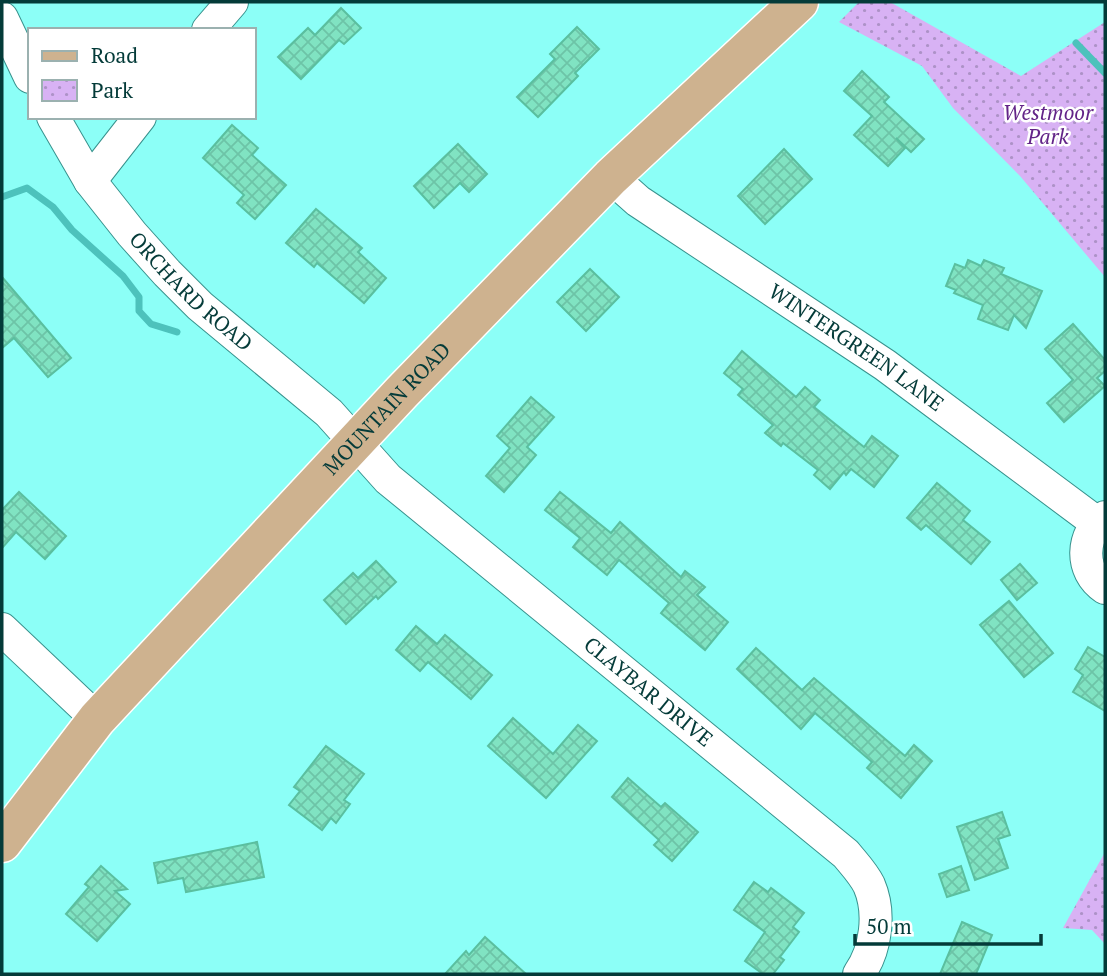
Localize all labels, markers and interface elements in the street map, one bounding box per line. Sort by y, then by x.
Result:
legend [28,28,256,119]
text: Road [91,41,138,69]
text: Park [91,76,133,104]
park label: Westmoor Park [1003,98,1094,150]
street label: ORCHARD ROAD [124,225,259,357]
street label: WINTERGREEN LANE [764,277,950,417]
street label: MOUNTAIN ROAD [317,335,456,481]
street label: CLAYBAR DRIVE [578,630,719,752]
scale bar [855,902,1040,946]
text: 50 m [866,912,912,940]

